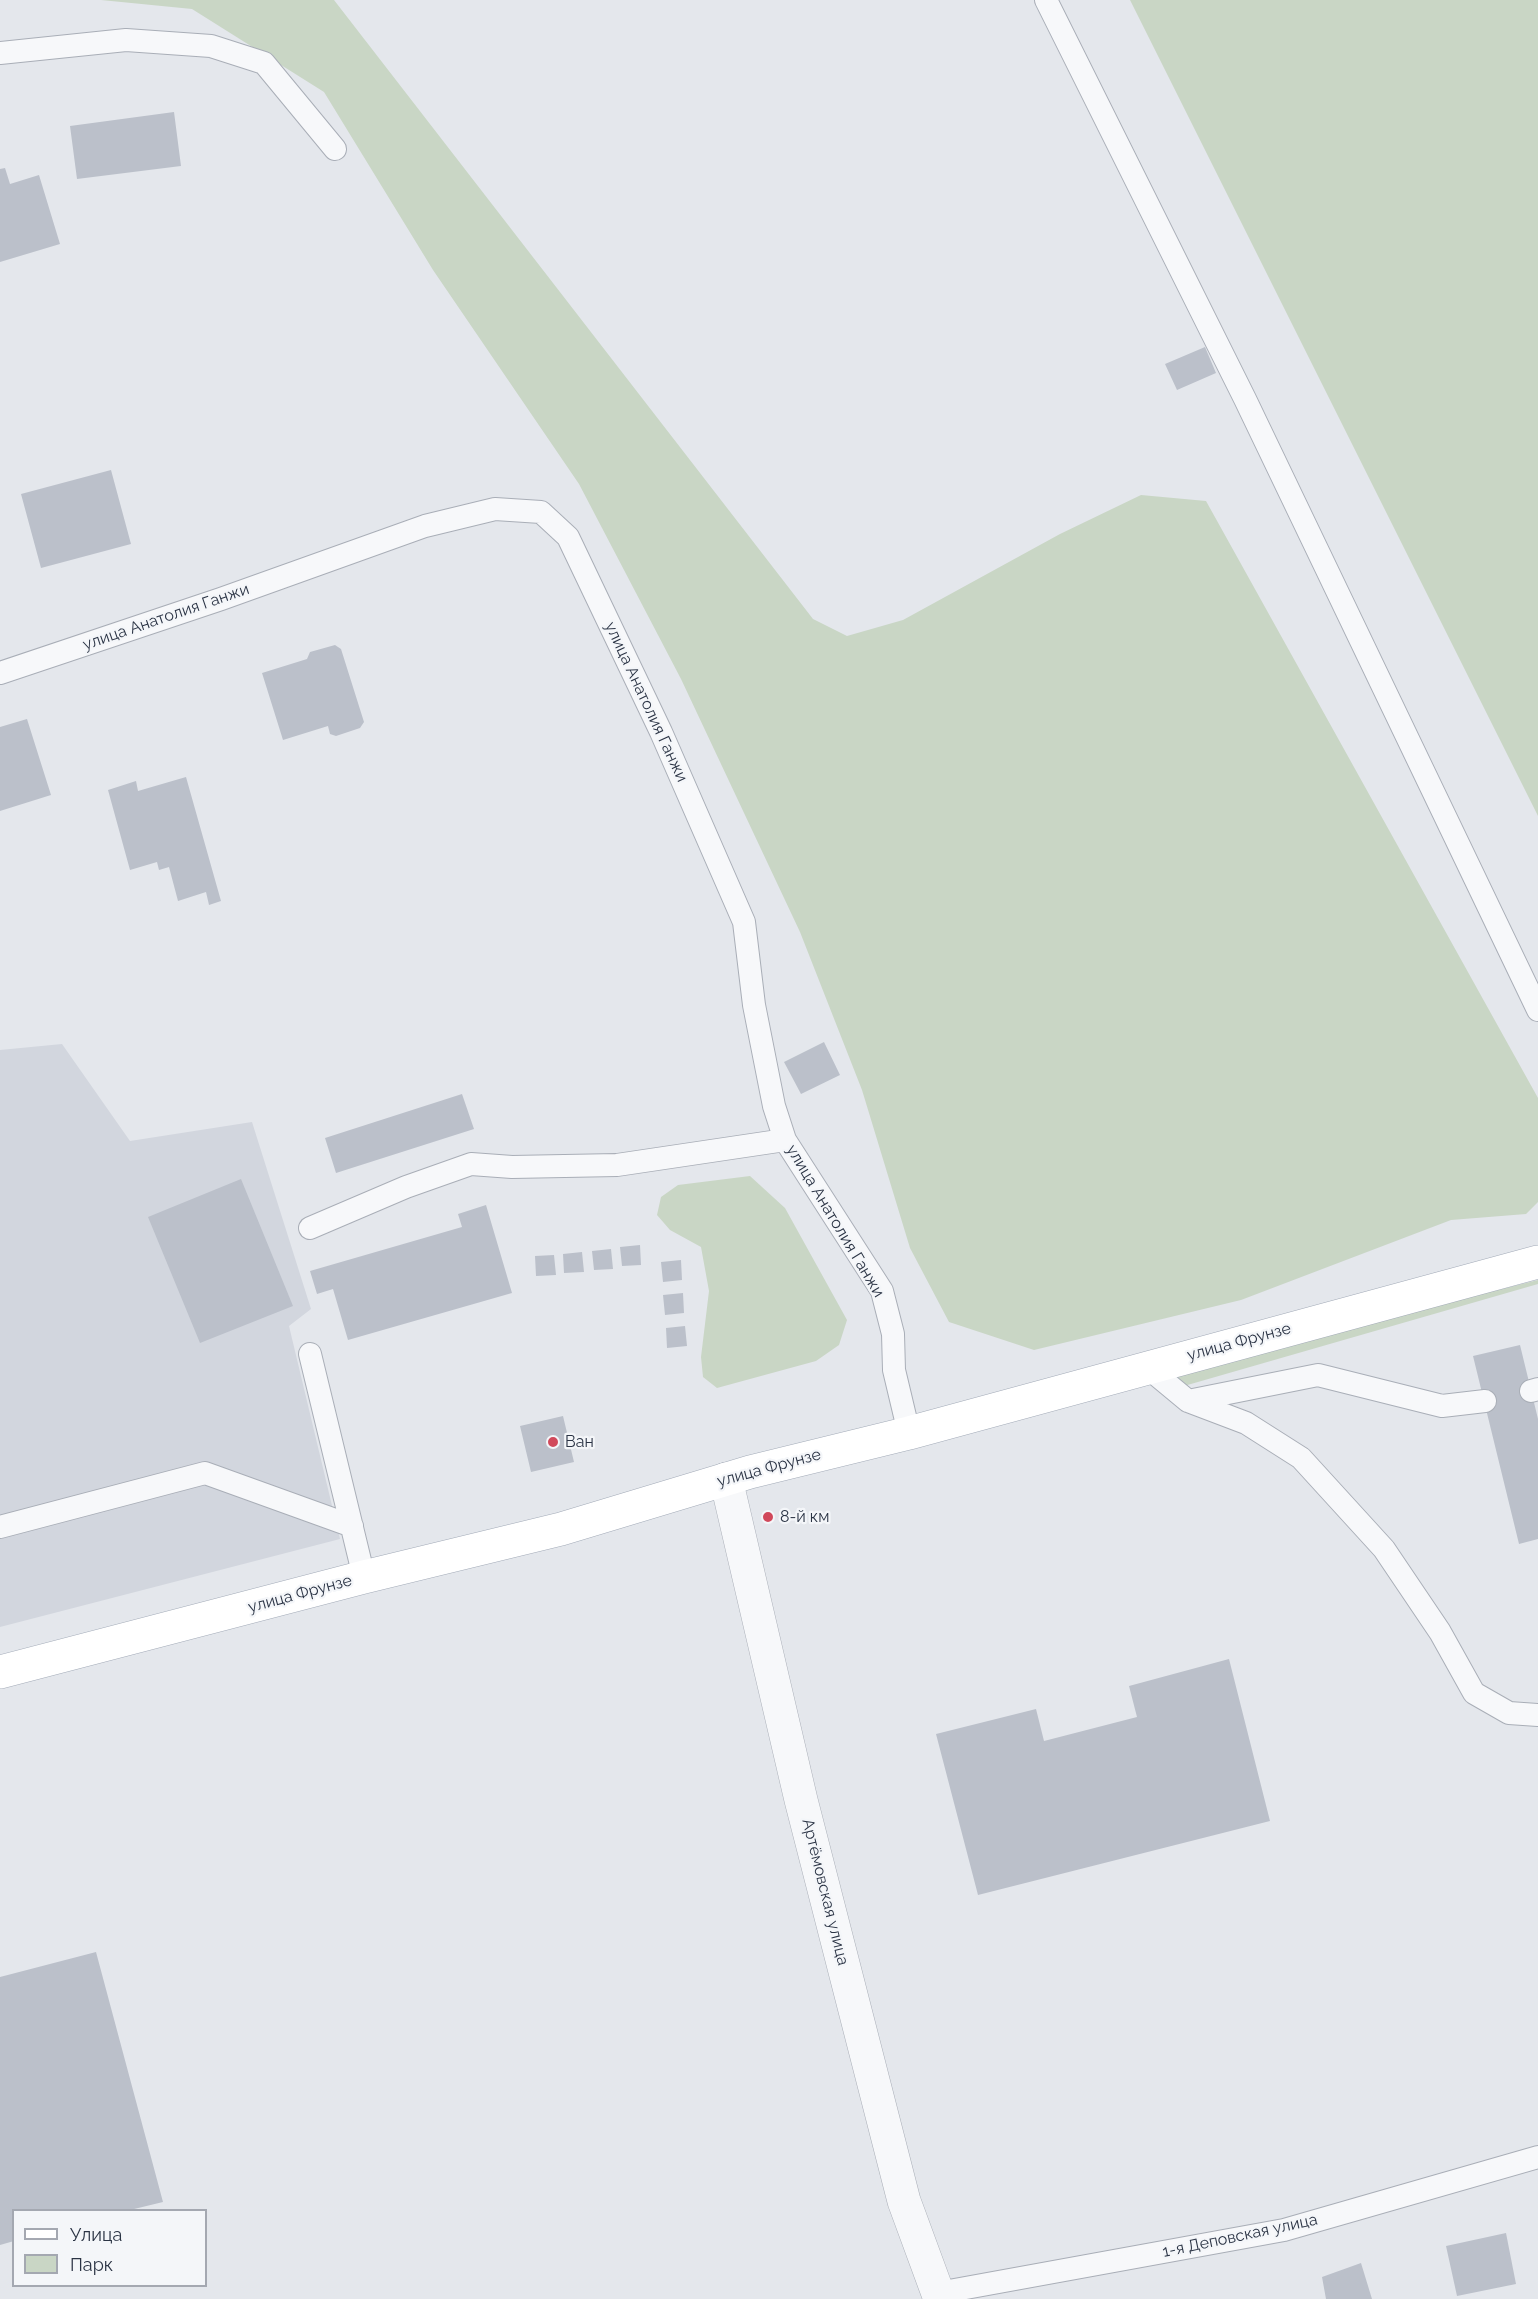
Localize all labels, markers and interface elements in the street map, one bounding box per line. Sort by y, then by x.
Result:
street label: улица Анатолия Ганжи [80,579,252,655]
street label: улица Анатолия Ганжи [600,619,692,785]
street label: улица Анатолия Ганжи [782,1141,888,1301]
street label: улица Фрунзе [1185,1319,1293,1365]
place label: Ван [565,1432,594,1452]
marker: Ван [546,1435,560,1449]
street label: улица Фрунзе [715,1445,823,1491]
place label: 8-й км [780,1507,829,1527]
marker: 8-й км [761,1510,775,1524]
street label: улица Фрунзе [246,1571,354,1617]
street label: Артёмовская улица [797,1817,853,1967]
legend [12,2209,207,2287]
street label: 1-я Деповская улица [1161,2210,1319,2262]
text: Улица [70,2224,122,2245]
text: Парк [70,2254,113,2275]

